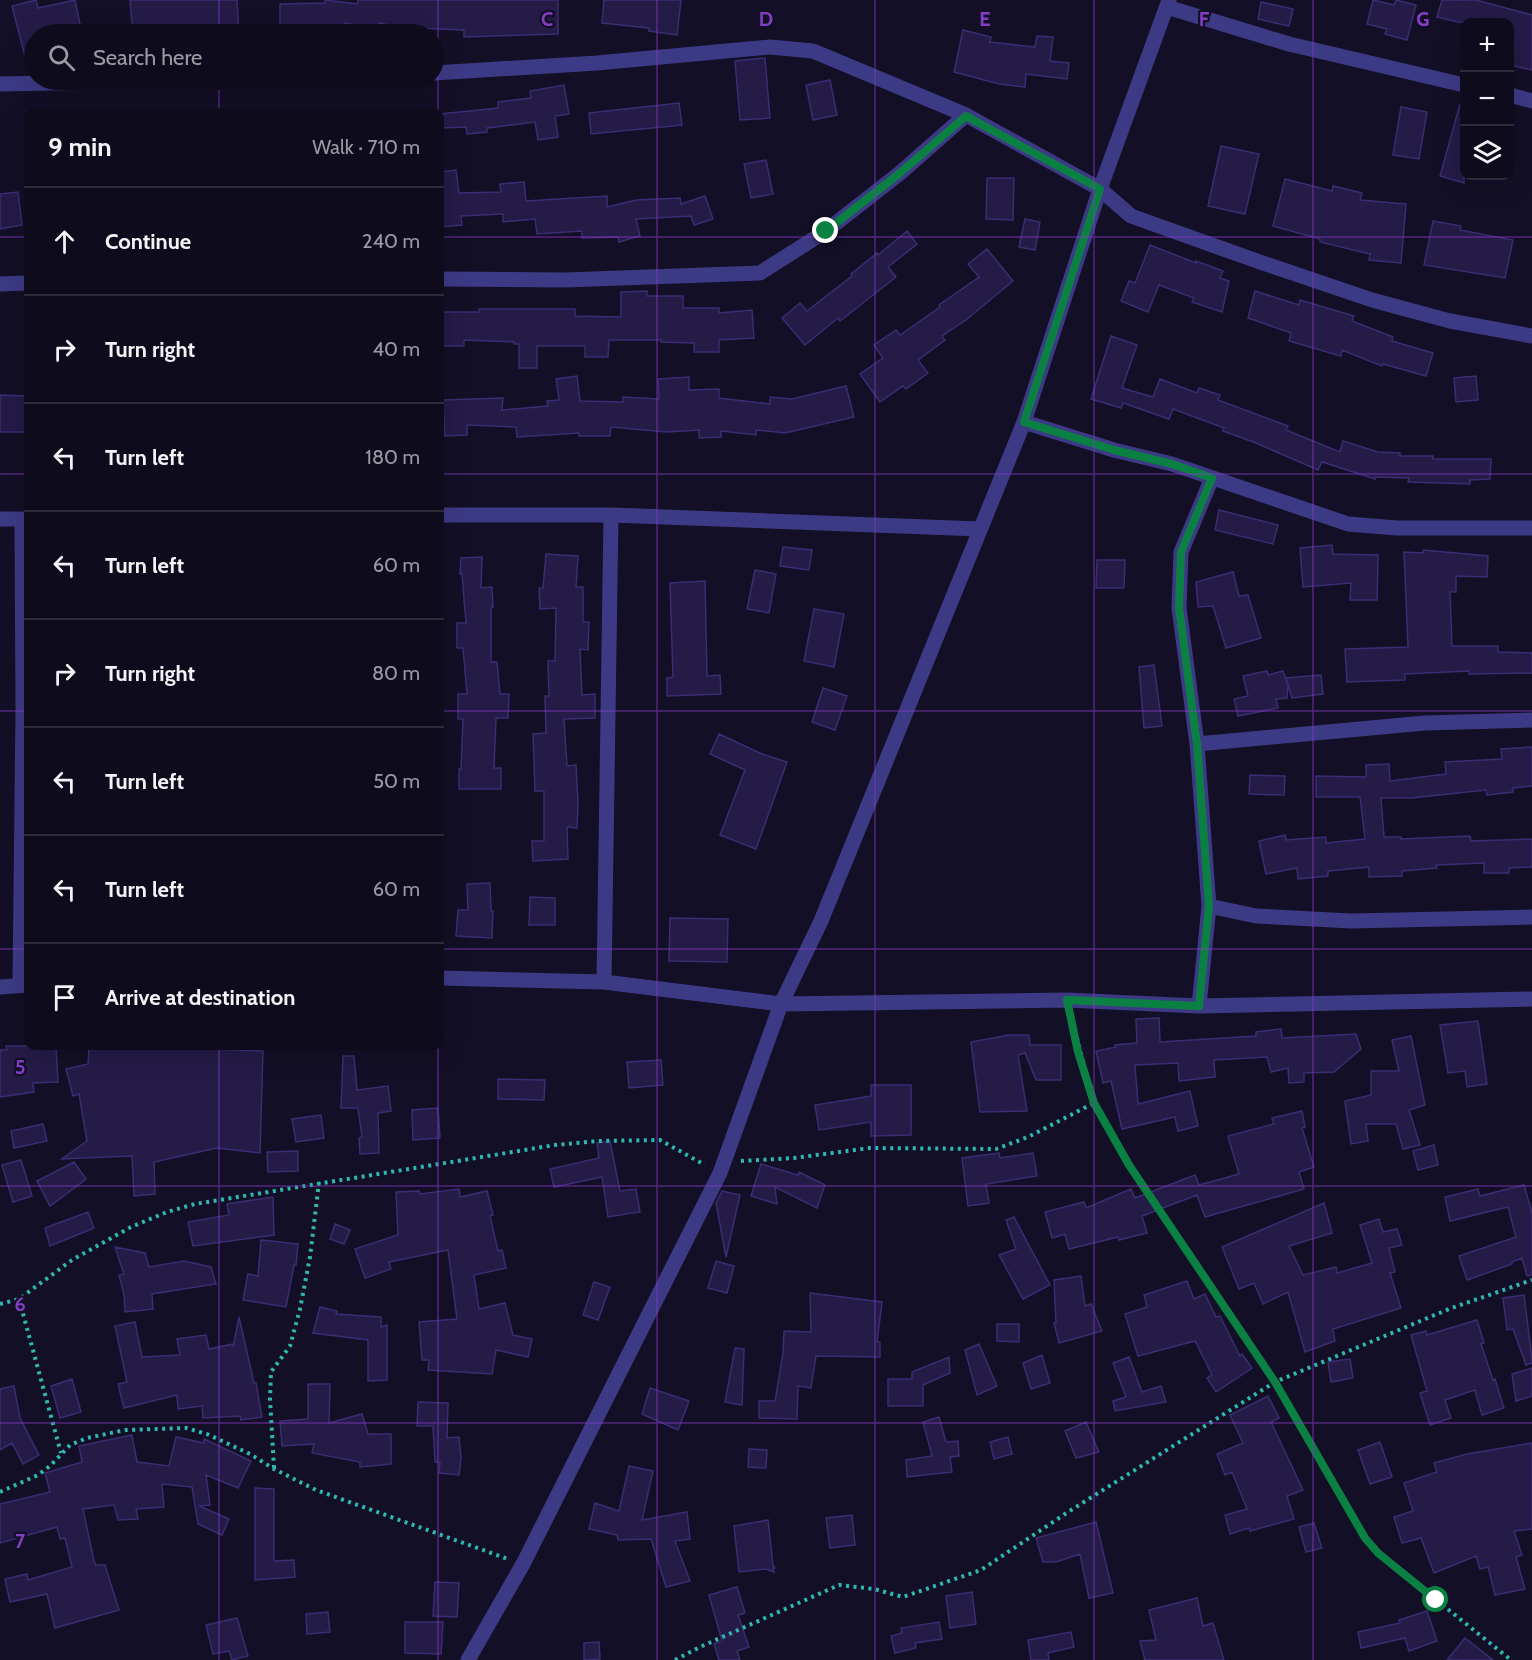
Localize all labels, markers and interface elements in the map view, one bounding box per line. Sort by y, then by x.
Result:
text: C [541,7,553,31]
text: D [759,7,773,31]
text: E [979,7,991,31]
text: F [1199,7,1210,31]
text: G [1416,7,1430,31]
map controls [1460,18,1514,180]
button: + [1460,18,1514,72]
search box [24,24,444,90]
icon: search [45,41,78,74]
text: Search here [93,44,202,71]
button: − [1460,72,1514,126]
button: layers [1460,126,1514,180]
text: 9 min [48,131,112,163]
text: Walk · 710 m [312,135,420,159]
route end [812,217,838,243]
icon: ahead [48,225,81,258]
text: Continue [105,228,191,255]
text: 240 m [362,229,420,253]
icon: right [48,333,81,366]
text: Turn right [105,336,195,363]
text: 40 m [372,337,420,361]
icon: left [48,441,81,474]
text: Turn left [105,444,184,471]
text: 180 m [365,445,420,469]
icon: left [48,549,81,582]
text: Turn left [105,552,184,579]
text: 60 m [373,553,420,577]
icon: right [48,657,81,690]
text: Turn right [105,660,195,687]
text: 80 m [372,661,420,685]
icon: left [48,765,81,798]
text: Turn left [105,768,184,795]
text: 50 m [373,769,420,793]
icon: left [48,873,81,906]
text: Turn left [105,876,184,903]
text: 60 m [373,877,420,901]
icon: arrive [48,981,81,1014]
text: Arrive at destination [105,984,295,1011]
text: 5 [15,1055,25,1079]
text: 6 [14,1292,26,1316]
text: 7 [15,1529,26,1553]
route start [1422,1586,1448,1612]

